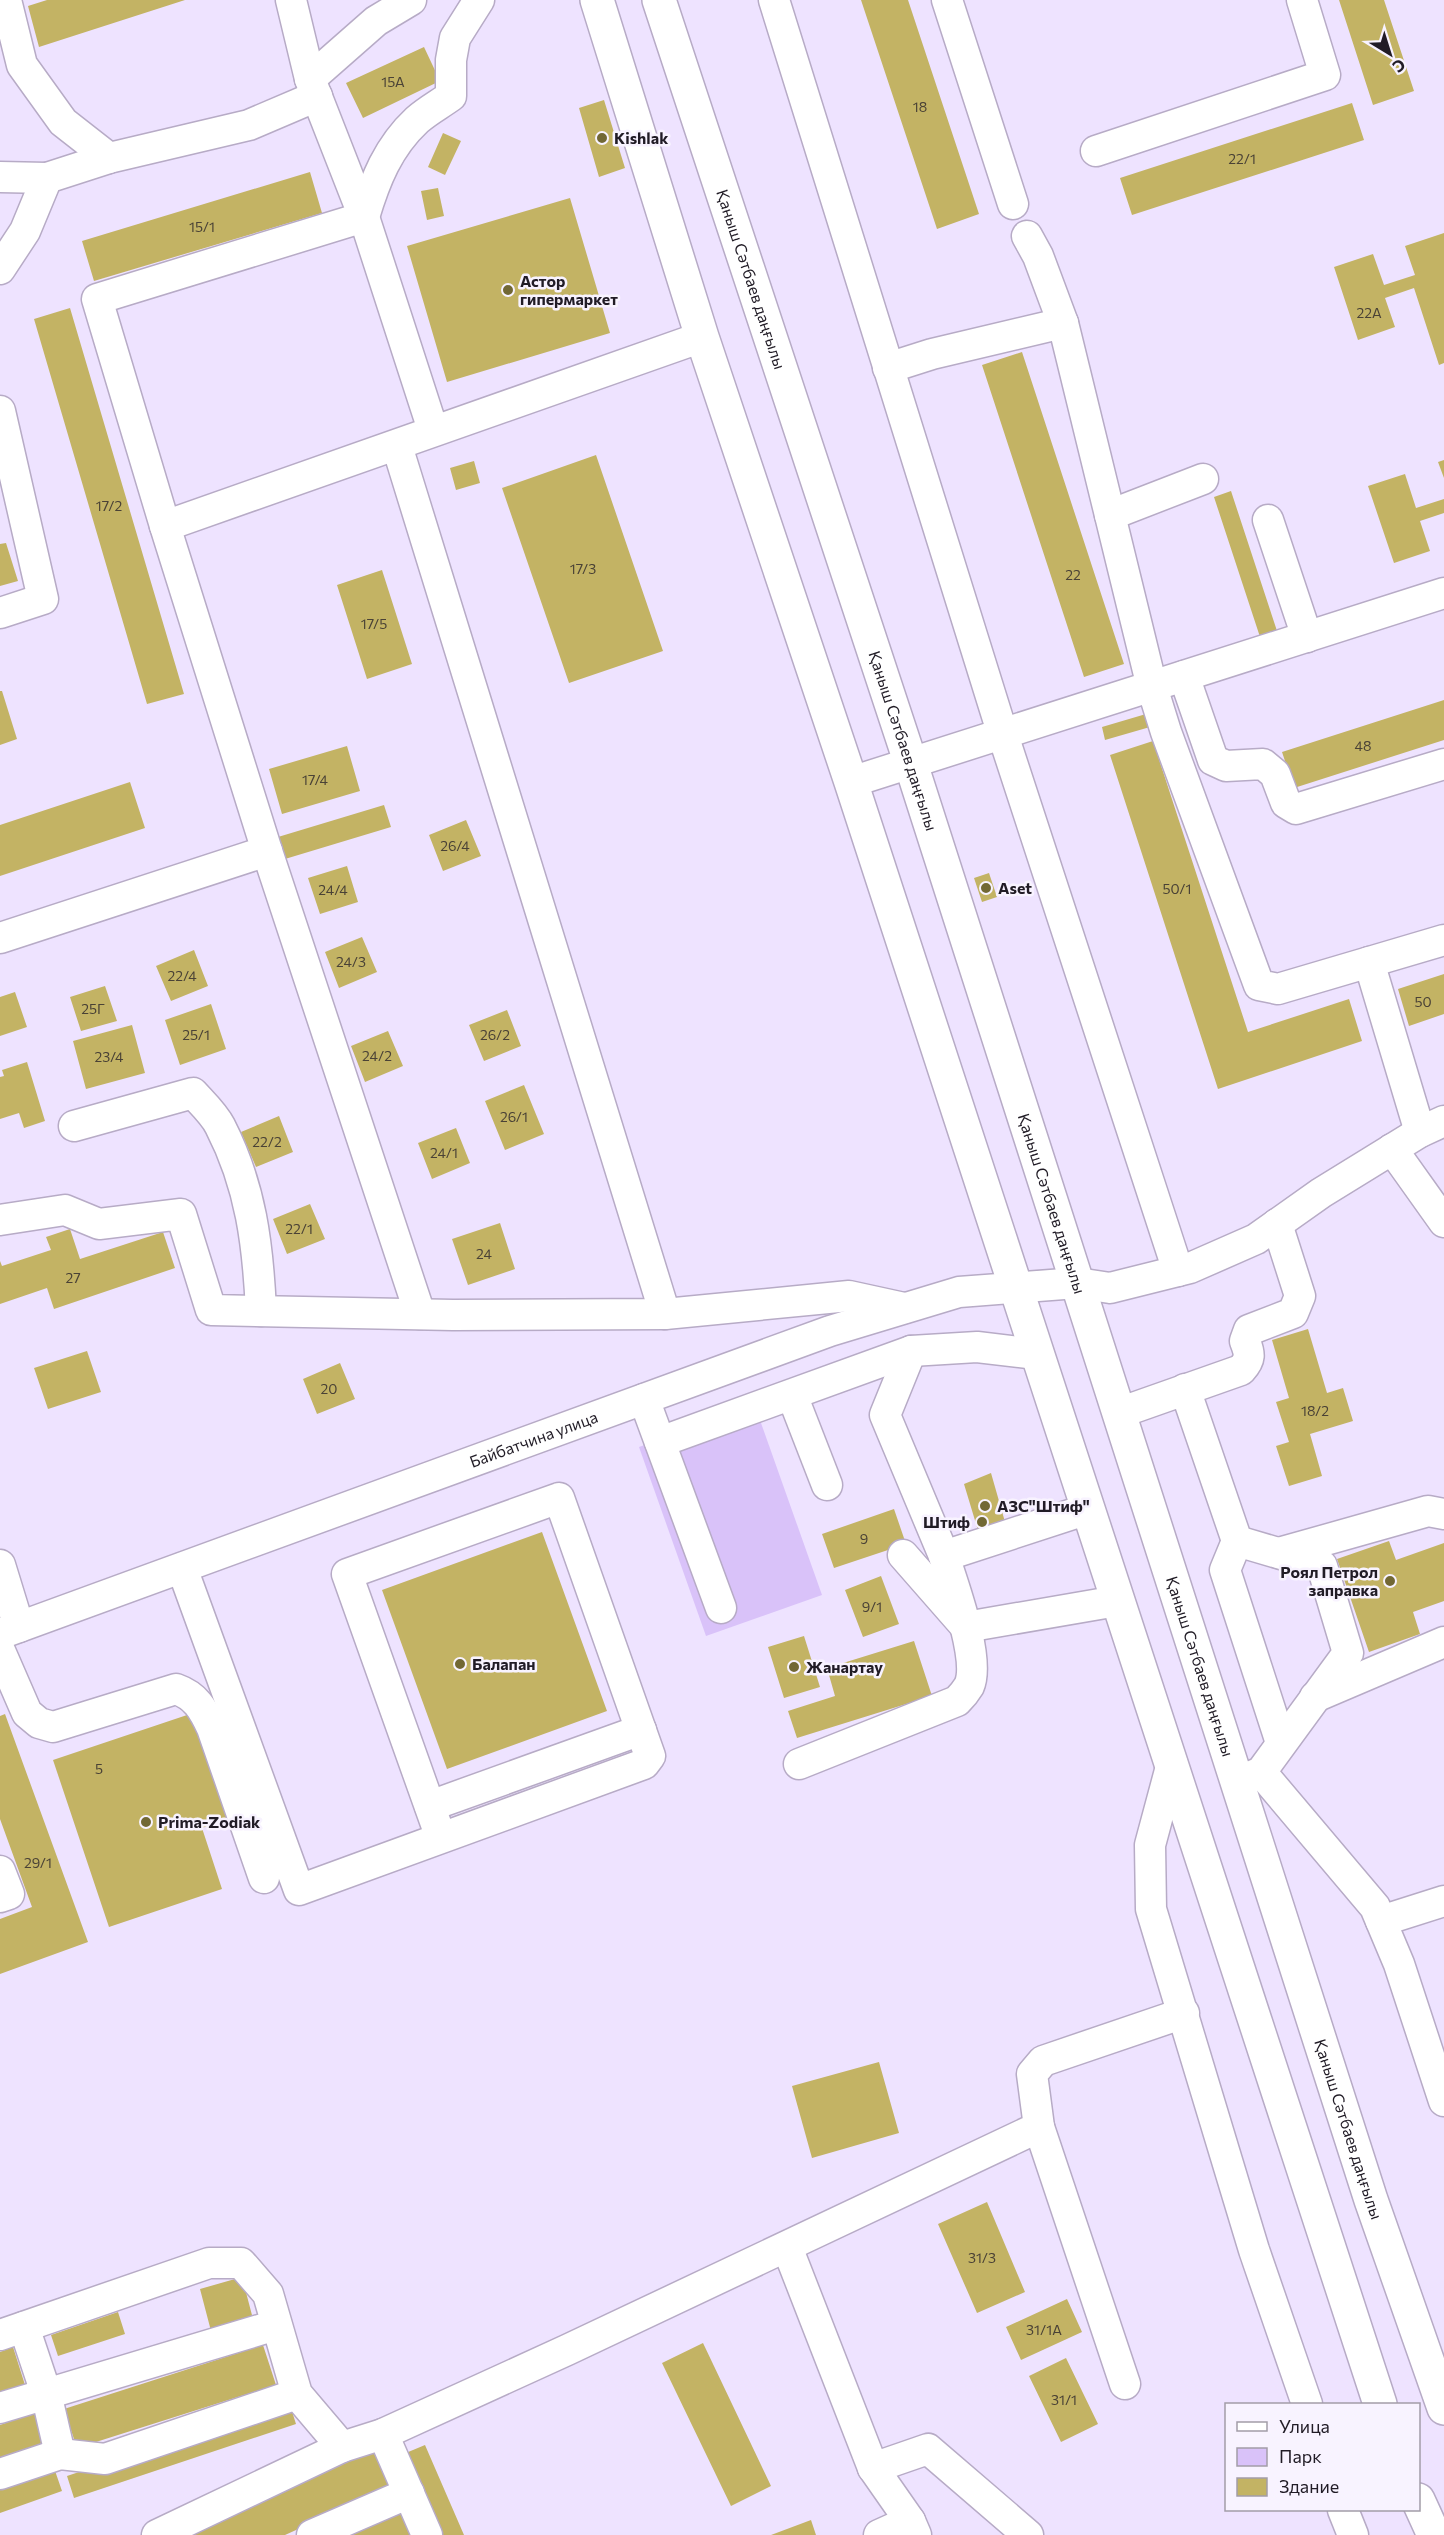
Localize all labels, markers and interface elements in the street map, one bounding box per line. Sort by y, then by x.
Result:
north arrow [1360,24,1420,84]
text: С [1389,55,1410,77]
house number: 15А [381,73,405,90]
house number: 18 [913,98,927,115]
place label: Kishlak [614,128,669,147]
marker: Kishlak [595,131,609,145]
house number: 22/1 [1228,150,1256,167]
street label: Қаныш Сәтбаев даңғылы [713,187,790,371]
house number: 15/1 [189,218,215,235]
place label: Астор гипермаркет [520,271,618,308]
marker: Астор гипермаркет [501,283,515,297]
house number: 22А [1356,304,1382,321]
house number: 17/2 [96,497,122,514]
house number: 17/3 [570,560,596,577]
house number: 22 [1065,566,1081,583]
house number: 17/5 [361,615,387,632]
street label: Қаныш Сәтбаев даңғылы [865,648,942,833]
house number: 48 [1355,737,1371,754]
house number: 17/4 [302,771,329,788]
house number: 26/4 [440,837,470,854]
place label: Aset [998,878,1032,897]
house number: 50/1 [1162,880,1192,897]
house number: 24/4 [318,881,348,898]
marker: Aset [979,881,993,895]
house number: 24/3 [336,953,366,970]
house number: 22/4 [167,967,197,984]
house number: 50 [1414,993,1432,1010]
house number: 25Г [81,1000,105,1017]
house number: 25/1 [182,1026,210,1043]
house number: 26/2 [480,1026,510,1043]
house number: 24/2 [362,1047,392,1064]
house number: 23/4 [94,1048,124,1065]
house number: 26/1 [500,1108,528,1125]
street label: Қаныш Сәтбаев даңғылы [1015,1111,1090,1296]
house number: 22/2 [252,1133,282,1150]
house number: 24/1 [430,1144,458,1161]
house number: 22/1 [285,1220,313,1237]
house number: 24 [476,1245,493,1262]
house number: 27 [65,1269,81,1286]
house number: 20 [321,1380,337,1397]
house number: 18/2 [1301,1402,1329,1419]
street label: Байбатчина улица [467,1407,600,1471]
place label: АЗС"Штиф" [997,1496,1090,1515]
marker: АЗС"Штиф" [978,1499,992,1513]
place label: Штиф [923,1512,970,1531]
marker: Штиф [975,1515,989,1529]
house number: 9 [860,1530,868,1547]
place label: Роял Петрол заправка [1280,1562,1378,1599]
street label: Қаныш Сәтбаев даңғылы [1163,1574,1238,1759]
marker: Роял Петрол заправка [1383,1574,1397,1588]
house number: 9/1 [862,1598,882,1615]
place label: Балапан [472,1654,536,1673]
marker: Балапан [453,1657,467,1671]
place label: Жанартау [806,1657,883,1676]
marker: Жанартау [787,1660,801,1674]
house number: 5 [95,1760,103,1777]
place label: Prima-Zodiak [158,1812,261,1831]
marker: Prima-Zodiak [139,1815,153,1829]
house number: 29/1 [24,1854,52,1871]
street label: Қаныш Сәтбаев даңғылы [1311,2037,1387,2222]
house number: 31/3 [968,2249,996,2266]
house number: 31/1А [1026,2321,1062,2338]
house number: 31/1 [1051,2391,1077,2408]
legend [1225,2403,1420,2511]
text: Улица [1279,2415,1330,2437]
text: Парк [1279,2445,1322,2467]
text: Здание [1279,2475,1339,2497]

